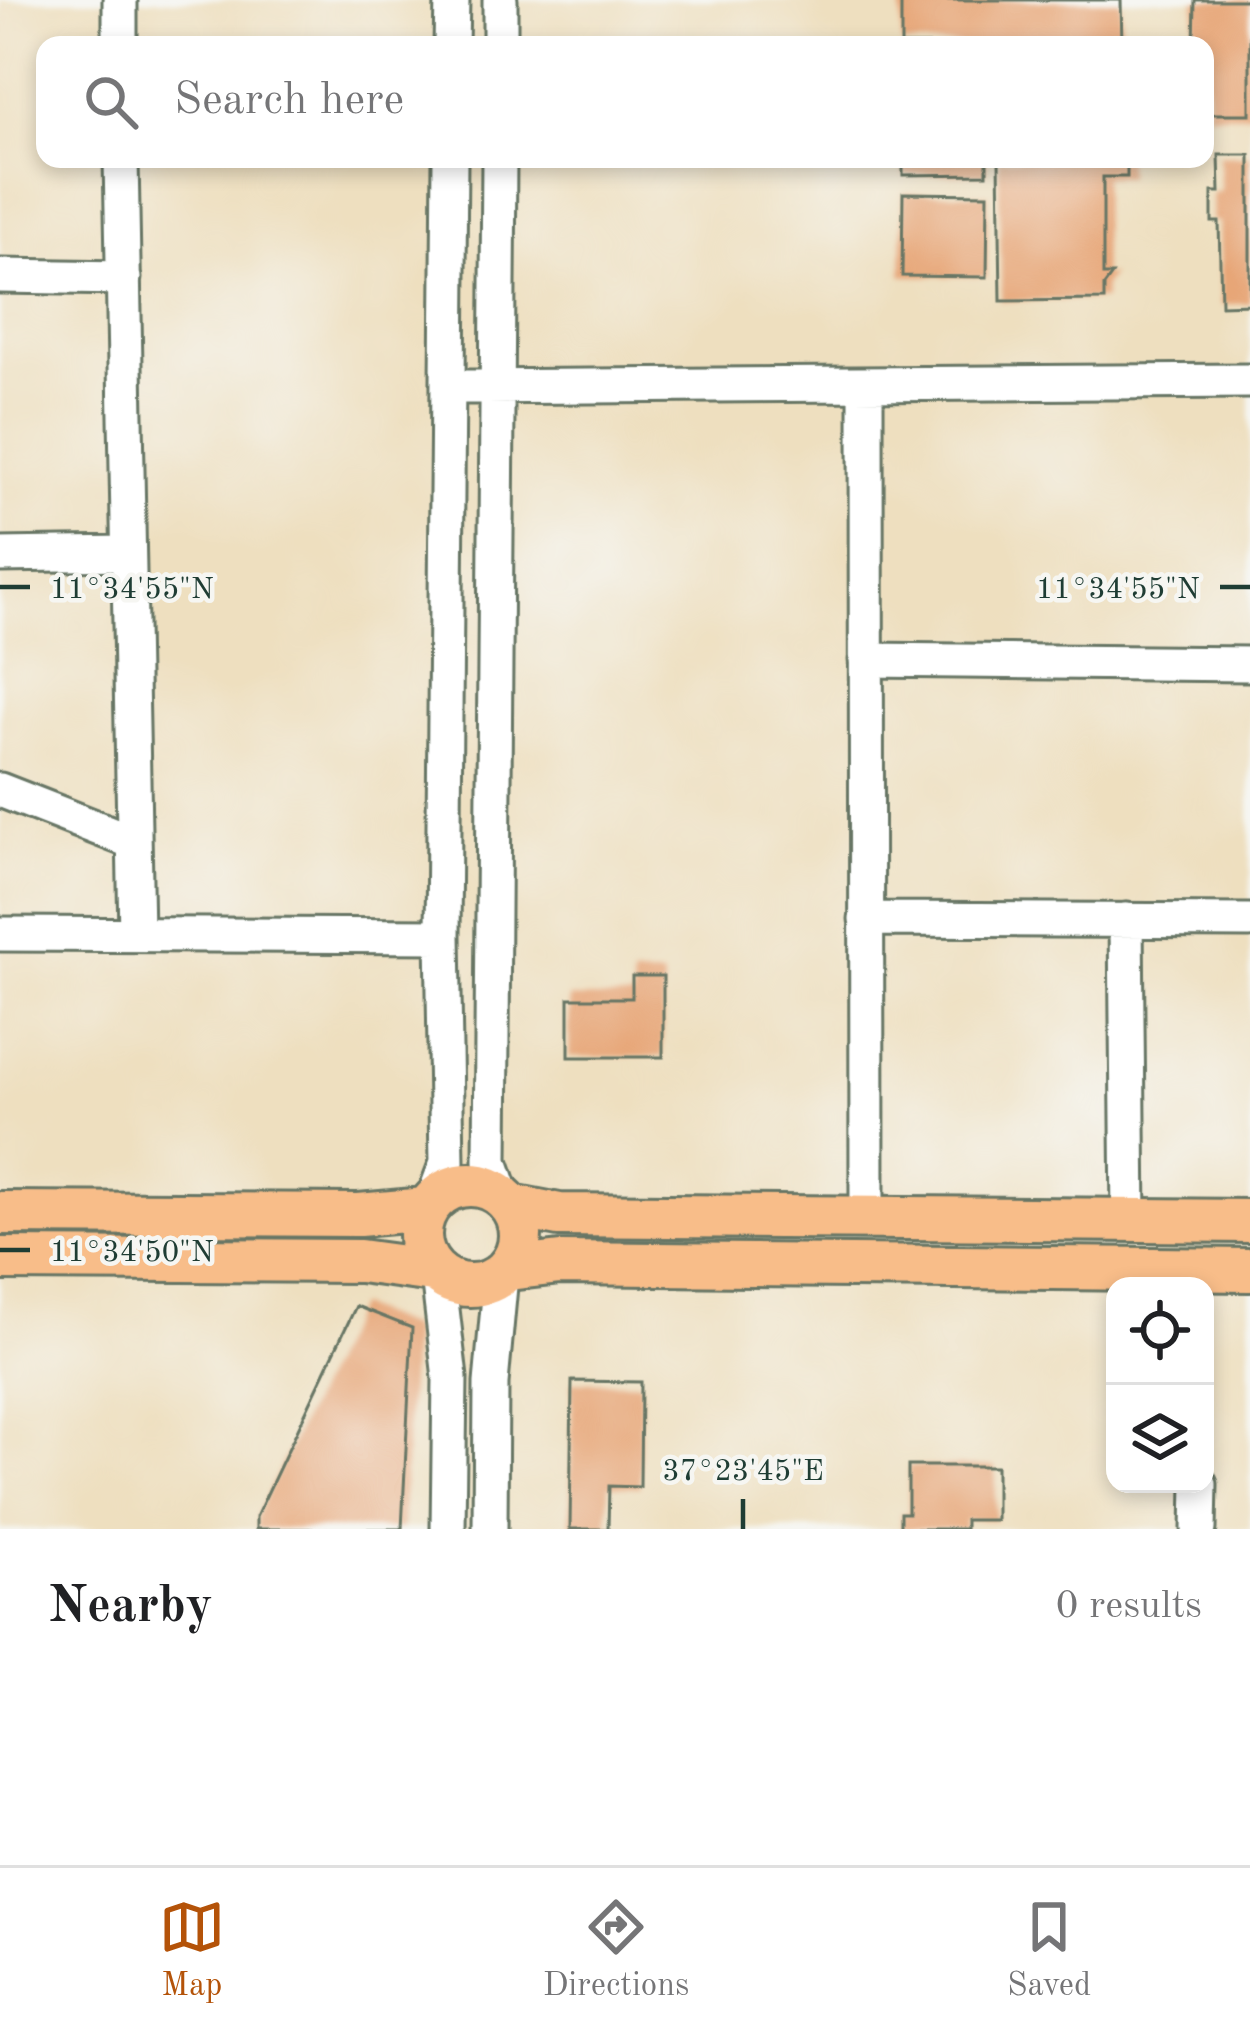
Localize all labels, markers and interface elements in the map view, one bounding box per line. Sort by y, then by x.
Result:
search box [36,36,1214,168]
icon: search [78,69,144,135]
text: Search here [174,79,404,124]
text: 11°34'55"N [50,575,214,605]
text: 11°34'55"N [1036,575,1200,605]
text: 11°34'50"N [50,1238,214,1268]
map controls [1106,1277,1214,1493]
button: locate [1106,1277,1214,1385]
button: layers [1106,1385,1214,1493]
text: 37°23'45"E [662,1457,824,1487]
text: Nearby [48,1582,213,1633]
text: 0 results [1056,1587,1202,1626]
tab: Map [159,1894,225,2007]
tab: Directions [543,1894,689,2007]
tab: Saved [1007,1894,1091,2007]

